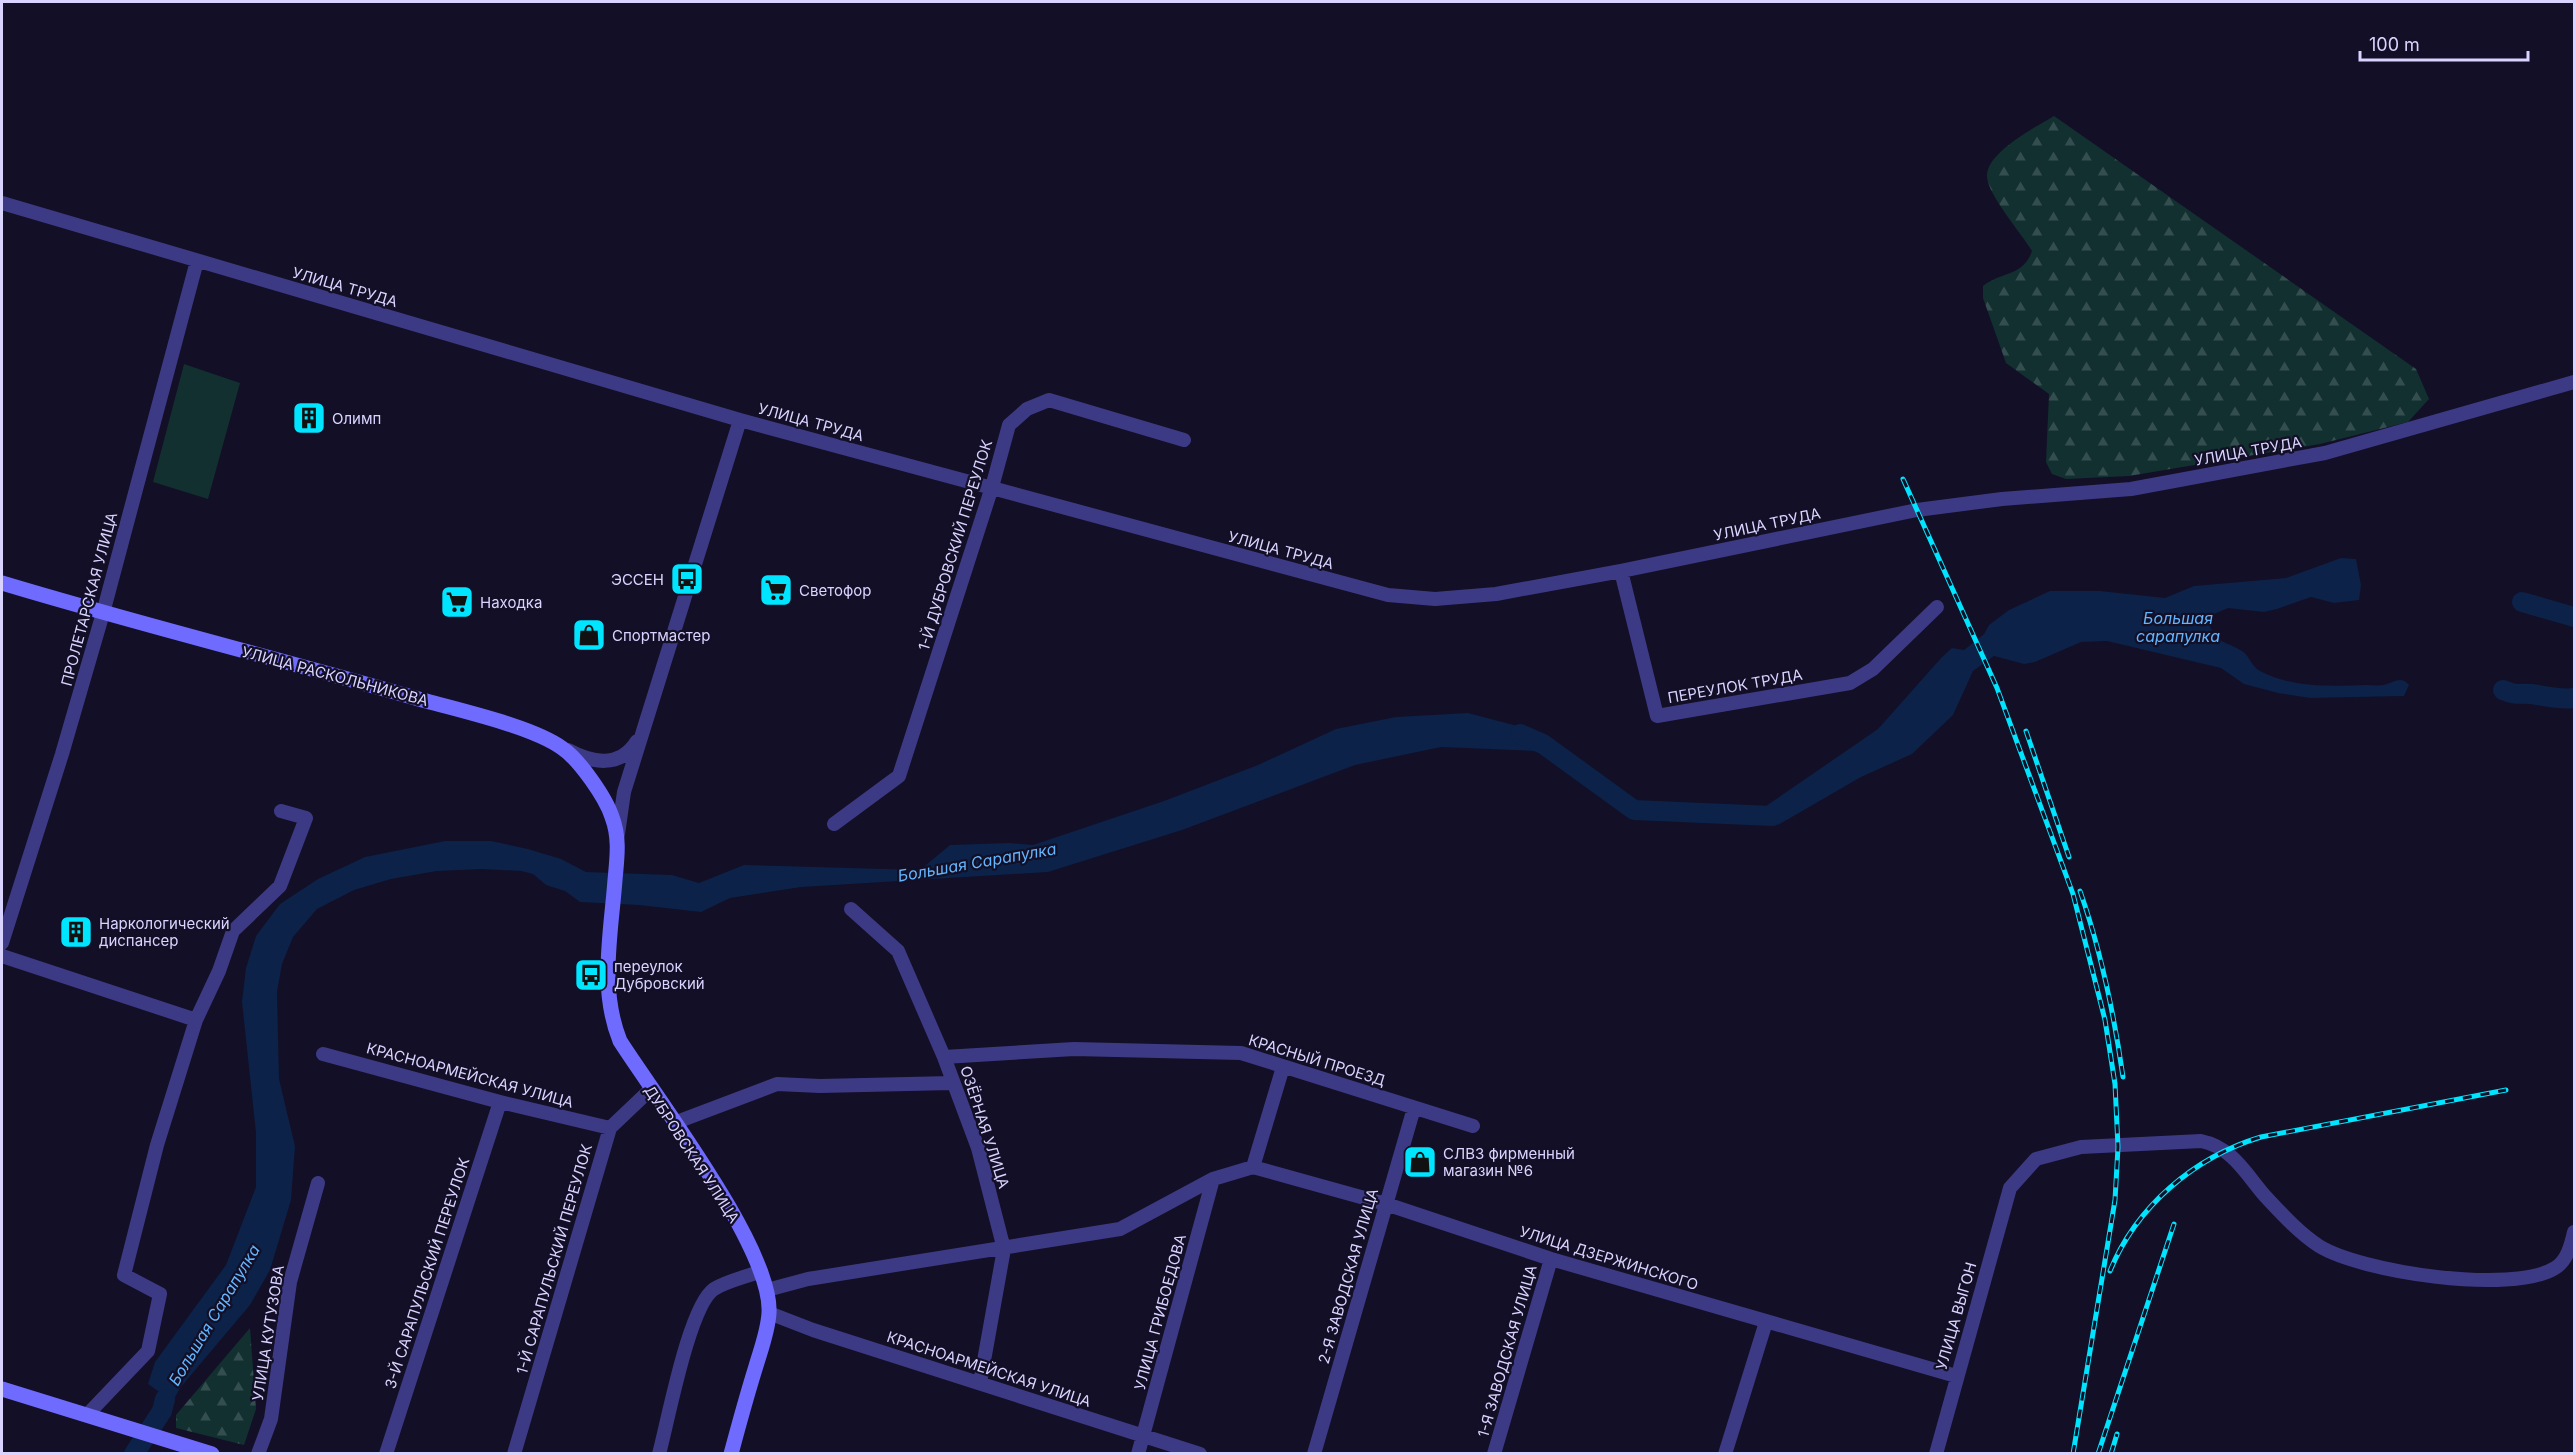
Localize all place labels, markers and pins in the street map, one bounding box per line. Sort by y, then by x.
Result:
building icon: Олимп [291,400,327,436]
place label: Олимп [332,409,381,428]
bus stop icon: ЭССЕН [669,561,705,597]
place label: ЭССЕН [611,570,664,589]
supermarket icon: Светофор [758,572,794,608]
place label: Светофор [799,581,871,600]
supermarket icon: Находка [439,584,475,620]
place label: Находка [480,593,542,612]
shop icon: Спортмастер [571,617,607,653]
place label: Спортмастер [612,626,710,645]
building icon: Наркологический диспансер [58,914,94,950]
place label: Наркологический диспансер [99,914,230,950]
bus stop icon: переулок Дубровский [573,957,609,993]
place label: переулок Дубровский [614,957,705,993]
shop icon: СЛВЗ фирменный магазин №6 [1402,1144,1438,1180]
place label: СЛВЗ фирменный магазин №6 [1443,1144,1575,1180]

